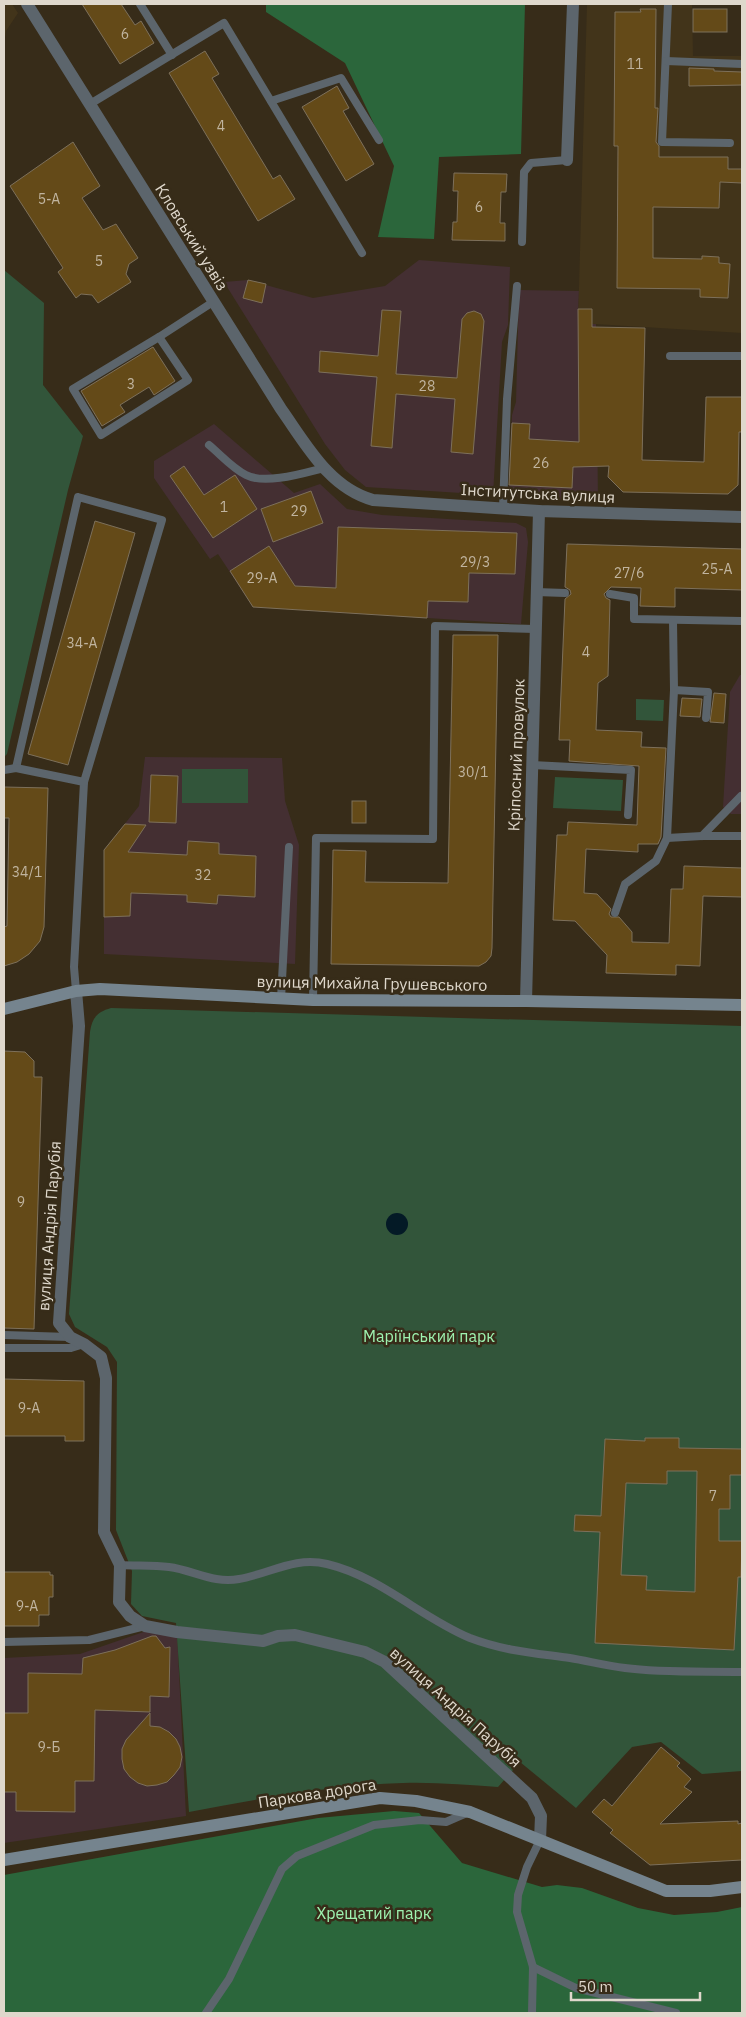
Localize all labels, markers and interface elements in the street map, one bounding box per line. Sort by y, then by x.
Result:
house number: 6 [121,25,129,43]
house number: 11 [627,55,643,73]
house number: 4 [217,117,225,135]
street label: Кловський узвіз [151,180,233,294]
house number: 5-А [38,190,60,208]
house number: 6 [475,198,483,216]
house number: 5 [95,252,103,270]
house number: 3 [127,375,135,393]
house number: 28 [419,377,435,395]
house number: 26 [533,454,549,472]
street label: Інститутська вулиця [460,479,616,507]
house number: 1 [220,498,228,516]
house number: 29 [291,502,307,520]
house number: 29/3 [460,553,490,571]
house number: 25-А [701,560,733,578]
house number: 27/6 [614,564,644,582]
house number: 29-А [246,569,278,587]
house number: 34-А [66,634,98,652]
house number: 4 [582,643,590,661]
street label: Кріпосний провулок [503,678,529,832]
house number: 30/1 [458,763,488,781]
house number: 34/1 [12,863,42,881]
house number: 32 [195,866,211,884]
street label: вулиця Михайла Грушевського [256,971,488,995]
street label: вулиця Андрія Парубія [33,1140,65,1312]
house number: 9 [17,1193,25,1211]
park label: Маріїнський парк [363,1326,495,1346]
house number: 9-А [18,1399,40,1417]
house number: 7 [709,1487,717,1505]
house number: 9-А [16,1597,38,1615]
street label: вулиця Андрія Парубія [386,1643,526,1771]
house number: 9-Б [38,1738,61,1756]
street label: Паркова дорога [256,1774,378,1812]
park label: Хрещатий парк [316,1903,432,1923]
scale bar [571,1970,700,2002]
text: 50 m [578,1977,613,1996]

